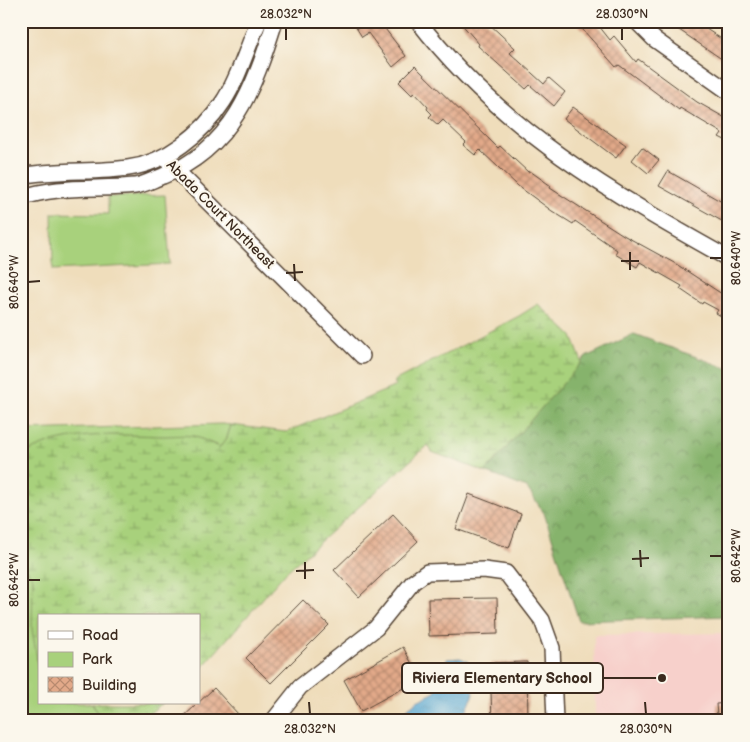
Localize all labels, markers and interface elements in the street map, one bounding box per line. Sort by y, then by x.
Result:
text: 28.032°N [260,7,312,22]
text: 28.030°N [596,7,648,22]
street label: Abada Court Northeast [163,157,279,273]
text: 80.640°W [729,231,744,285]
text: 80.640°W [7,255,22,309]
text: 80.642°W [729,529,744,583]
text: 80.642°W [7,553,22,607]
legend [38,614,200,704]
text: Road [82,626,118,645]
text: Park [82,650,113,669]
callout: Riviera Elementary School [402,663,603,693]
text: Riviera Elementary School [412,669,592,688]
text: Building [82,676,137,695]
text: 28.032°N [284,722,336,737]
text: 28.030°N [620,722,672,737]

